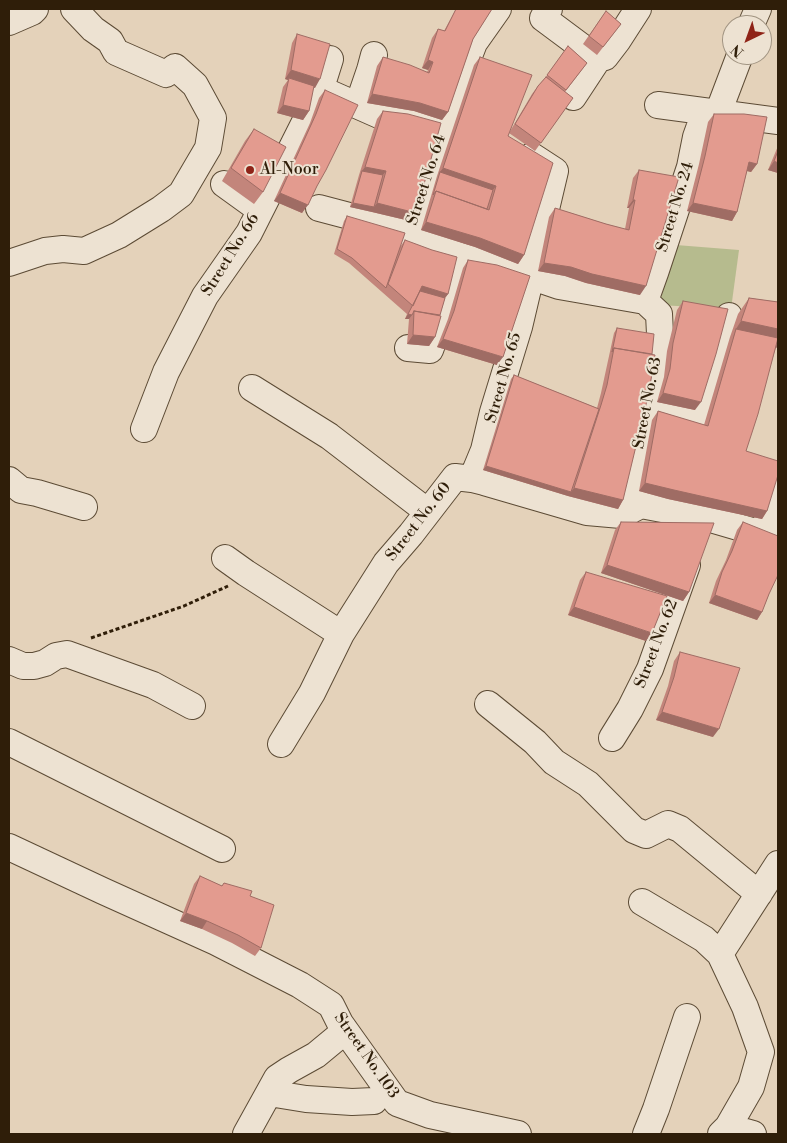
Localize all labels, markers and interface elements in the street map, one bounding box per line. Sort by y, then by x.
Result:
north arrow [722,15,772,65]
text: N [727,40,748,61]
street label: Street No. 64 [403,132,451,228]
place label: Al-Noor [260,160,319,180]
street label: Street No. 24 [653,160,699,254]
marker: Al-Noor [244,164,256,176]
street label: Street No. 66 [198,210,264,300]
street label: Street No. 65 [482,331,526,425]
street label: Street No. 63 [630,356,666,450]
street label: Street No. 60 [382,479,456,565]
street label: Street No. 62 [631,597,683,691]
street label: Street No. 103 [329,1009,403,1103]

